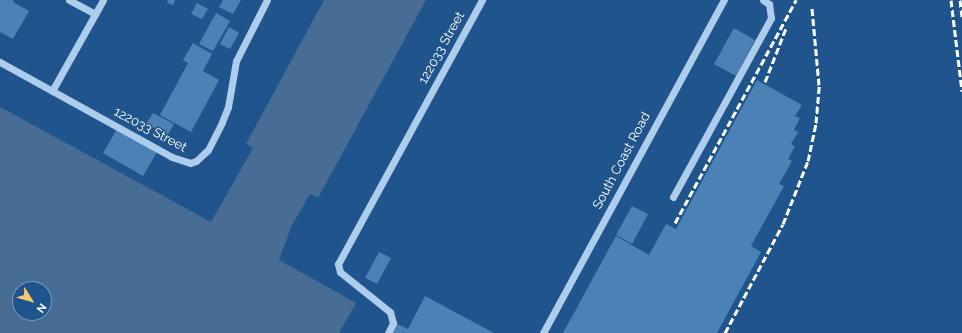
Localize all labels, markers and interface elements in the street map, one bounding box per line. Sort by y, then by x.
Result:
street label: 122033 Street [416,9,468,87]
street label: 122033 Street [111,104,189,156]
street label: South Coast Road [590,110,654,212]
north arrow [12,281,52,321]
text: N [33,301,49,315]

